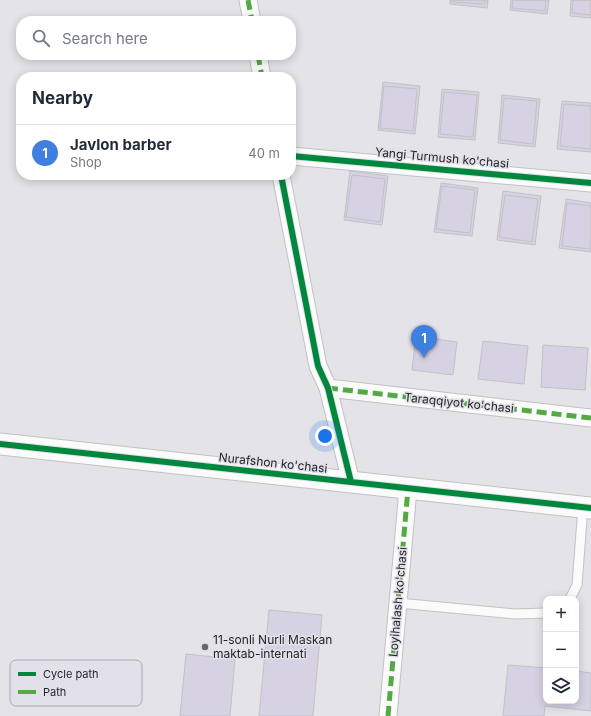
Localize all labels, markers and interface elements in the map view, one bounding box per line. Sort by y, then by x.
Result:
search box [16,16,296,60]
icon: search [30,27,52,49]
text: Search here [62,29,148,48]
text: Nearby [32,88,93,108]
text: Javlon barber [70,135,172,154]
street label: Yangi Turmush ko'chasi [374,144,510,171]
text: 1 [42,145,48,161]
text: 40 m [248,145,280,161]
text: Shop [70,154,102,170]
pin: 1 [411,325,437,358]
street label: Taraqqiyot ko'chasi [403,389,515,416]
your location [315,426,335,446]
street label: Nurafshon ko'chasi [218,449,328,476]
street label: Loyihalash ko'chasi [385,546,410,658]
map controls [543,596,579,704]
button: + [543,596,579,632]
place label: 11-sonli Nurli Maskan maktab-internati [213,632,332,661]
button: − [543,632,579,668]
marker: 11-sonli Nurli Maskan maktab-internati [200,642,210,652]
legend [10,660,142,706]
text: Cycle path [43,667,99,681]
button: layers [543,668,579,704]
text: Path [43,685,66,699]

